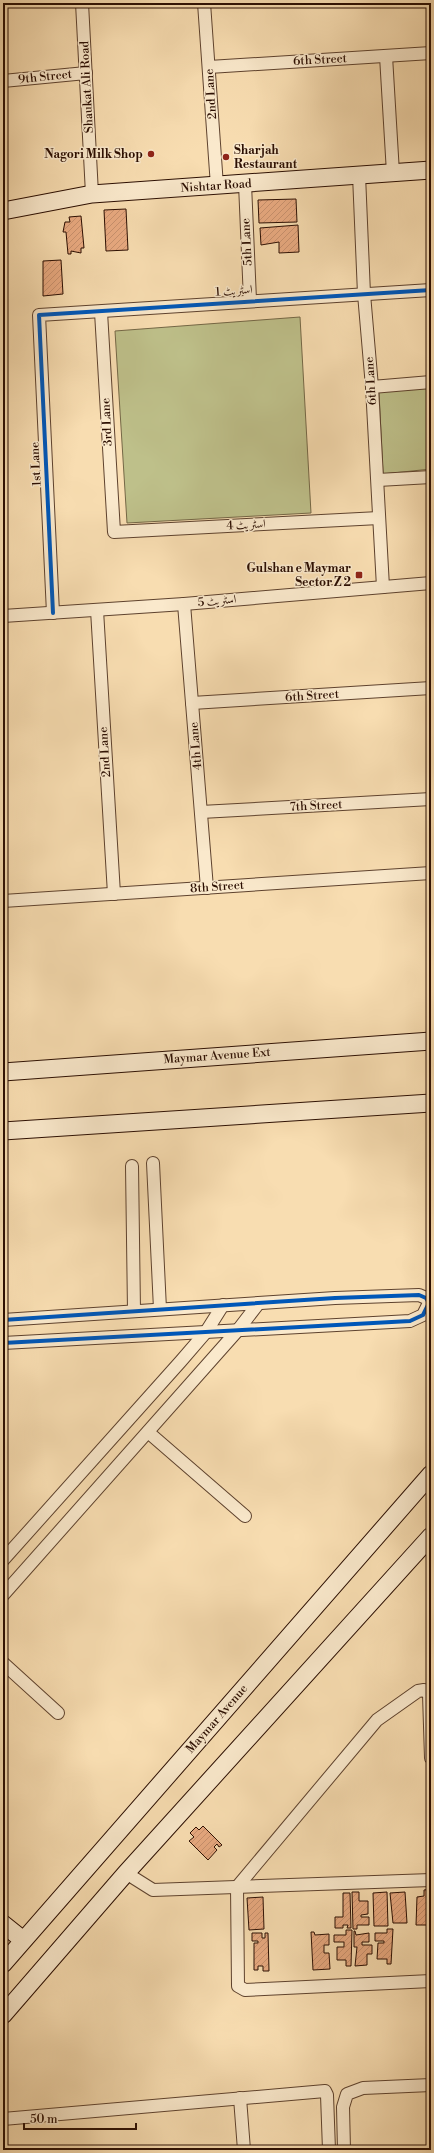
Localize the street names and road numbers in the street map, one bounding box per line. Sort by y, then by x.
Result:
street label: Shaukat Ali Road [77,40,97,134]
street label: 6th Street [293,51,348,69]
street label: 9th Street [17,67,73,87]
street label: 2nd Lane [202,68,220,120]
street label: Nishtar Road [180,176,252,196]
street label: 5th Lane [238,218,256,266]
street label: اسٹریٹ 1 [215,282,254,300]
street label: 6th Lane [362,356,380,406]
street label: 3rd Lane [98,398,116,446]
street label: 1st Lane [27,441,45,487]
street label: اسٹریٹ 4 [226,516,266,534]
street label: اسٹریٹ 5 [197,592,237,610]
street label: 6th Street [285,687,340,705]
street label: 4th Lane [186,721,206,771]
street label: 2nd Lane [96,726,114,778]
street label: 7th Street [289,797,343,815]
street label: 8th Street [190,878,245,896]
street label: Maymar Avenue Ext [163,1045,272,1067]
street label: Maymar Avenue [183,1682,251,1756]

